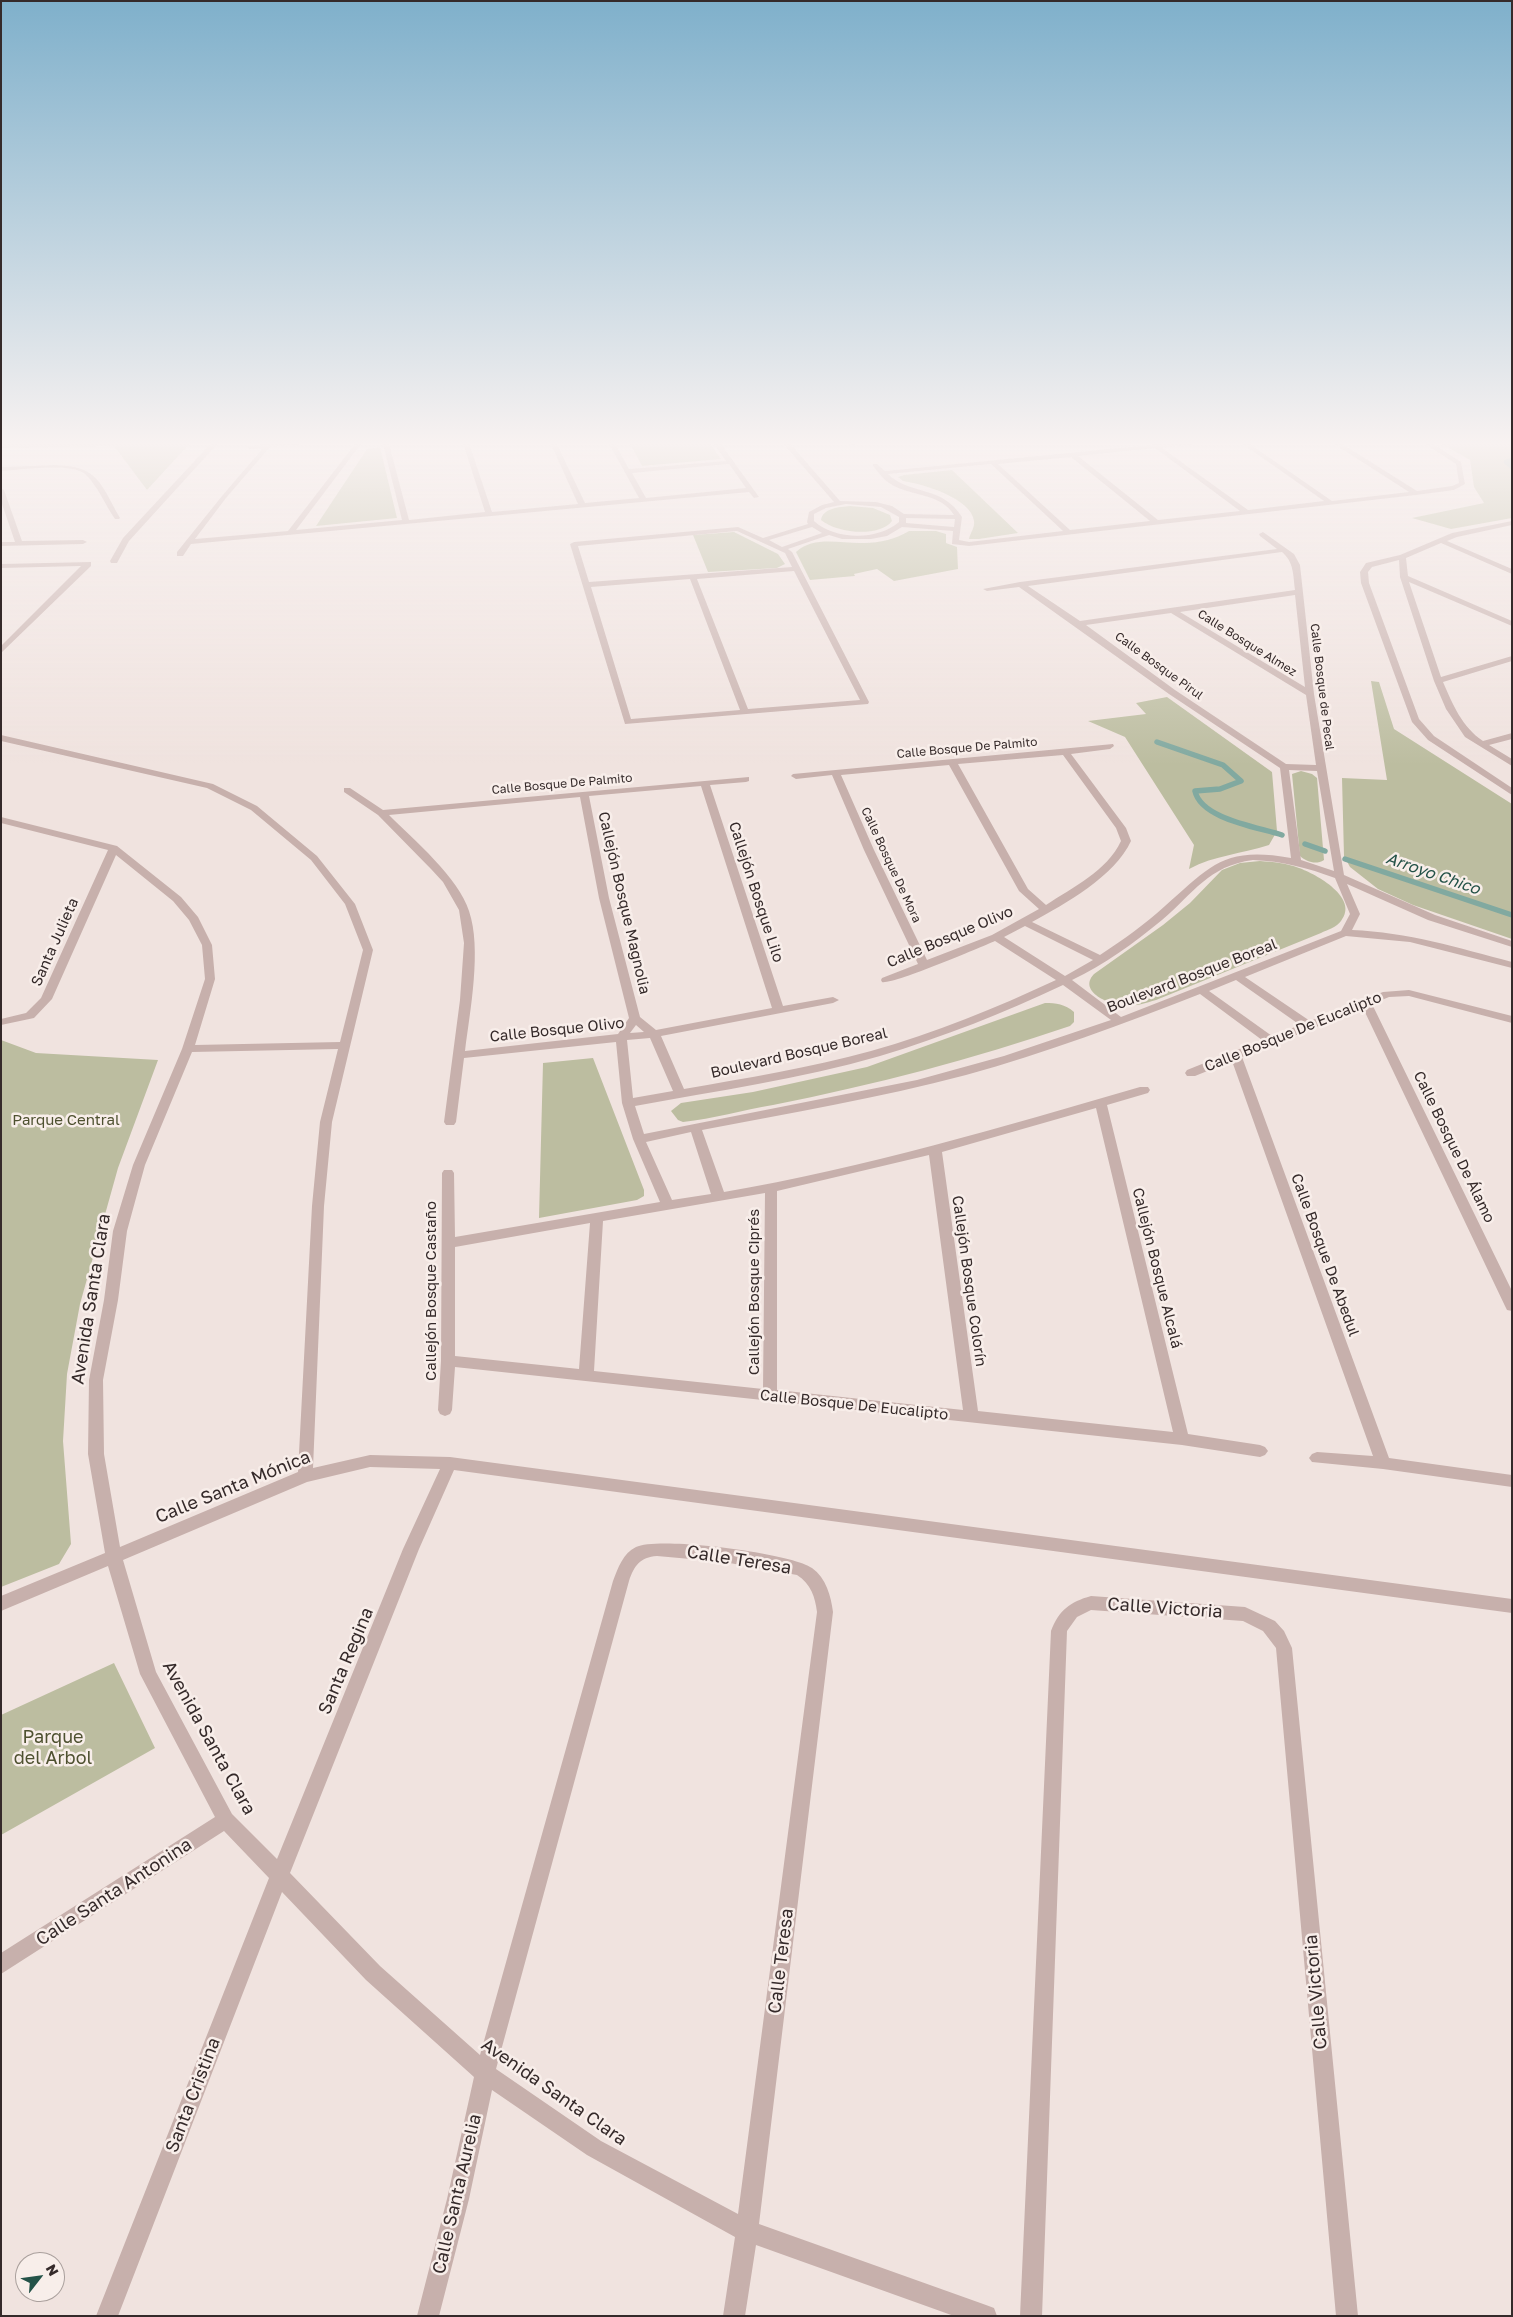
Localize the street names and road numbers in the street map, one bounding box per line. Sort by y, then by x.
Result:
street label: Calle Bosque Almez [1195,607,1299,679]
street label: Calle Bosque de Pecal [1307,623,1337,751]
street label: Calle Bosque Pirul [1112,629,1206,703]
street label: Calle Bosque De Palmito [896,735,1038,761]
street label: Calle Bosque De Palmito [491,771,633,797]
street label: Calle Bosque De Mora [858,805,924,925]
street label: Callejón Bosque Magnolia [594,810,654,996]
street label: Callejón Bosque Lilo [725,819,787,965]
street label: Santa Julieta [28,895,82,989]
street label: Calle Bosque Olivo [884,902,1016,972]
street label: Boulevard Bosque Boreal [1104,935,1280,1017]
street label: Calle Bosque De Eucalipto [1202,988,1384,1076]
street label: Calle Bosque Olivo [489,1014,625,1046]
street label: Boulevard Bosque Boreal [709,1024,889,1082]
street label: Calle Bosque De Álamo [1409,1068,1499,1226]
street label: Calle Bosque De Abedul [1287,1171,1363,1339]
street label: Callejón Bosque Alcalá [1128,1186,1186,1350]
street label: Callejón Bosque Colorín [948,1194,990,1368]
street label: Callejón Bosque Castaño [422,1201,440,1381]
street label: Callejón Bosque Ciprés [745,1209,763,1375]
street label: Avenida Santa Clara [67,1212,115,1386]
street label: Calle Bosque De Eucalipto [759,1386,949,1424]
street label: Calle Santa Mónica [152,1446,314,1528]
street label: Calle Teresa [685,1541,793,1579]
street label: Calle Victoria [1107,1593,1223,1623]
street label: Santa Regina [314,1604,378,1718]
street label: Avenida Santa Clara [158,1657,260,1819]
street label: Calle Santa Antonina [32,1834,196,1950]
street label: Calle Teresa [764,1907,798,2015]
street label: Calle Victoria [1300,1934,1332,2050]
street label: Santa Cristina [161,2034,225,2156]
street label: Avenida Santa Clara [477,2034,631,2150]
street label: Calle Santa Aurelia [428,2112,486,2276]

